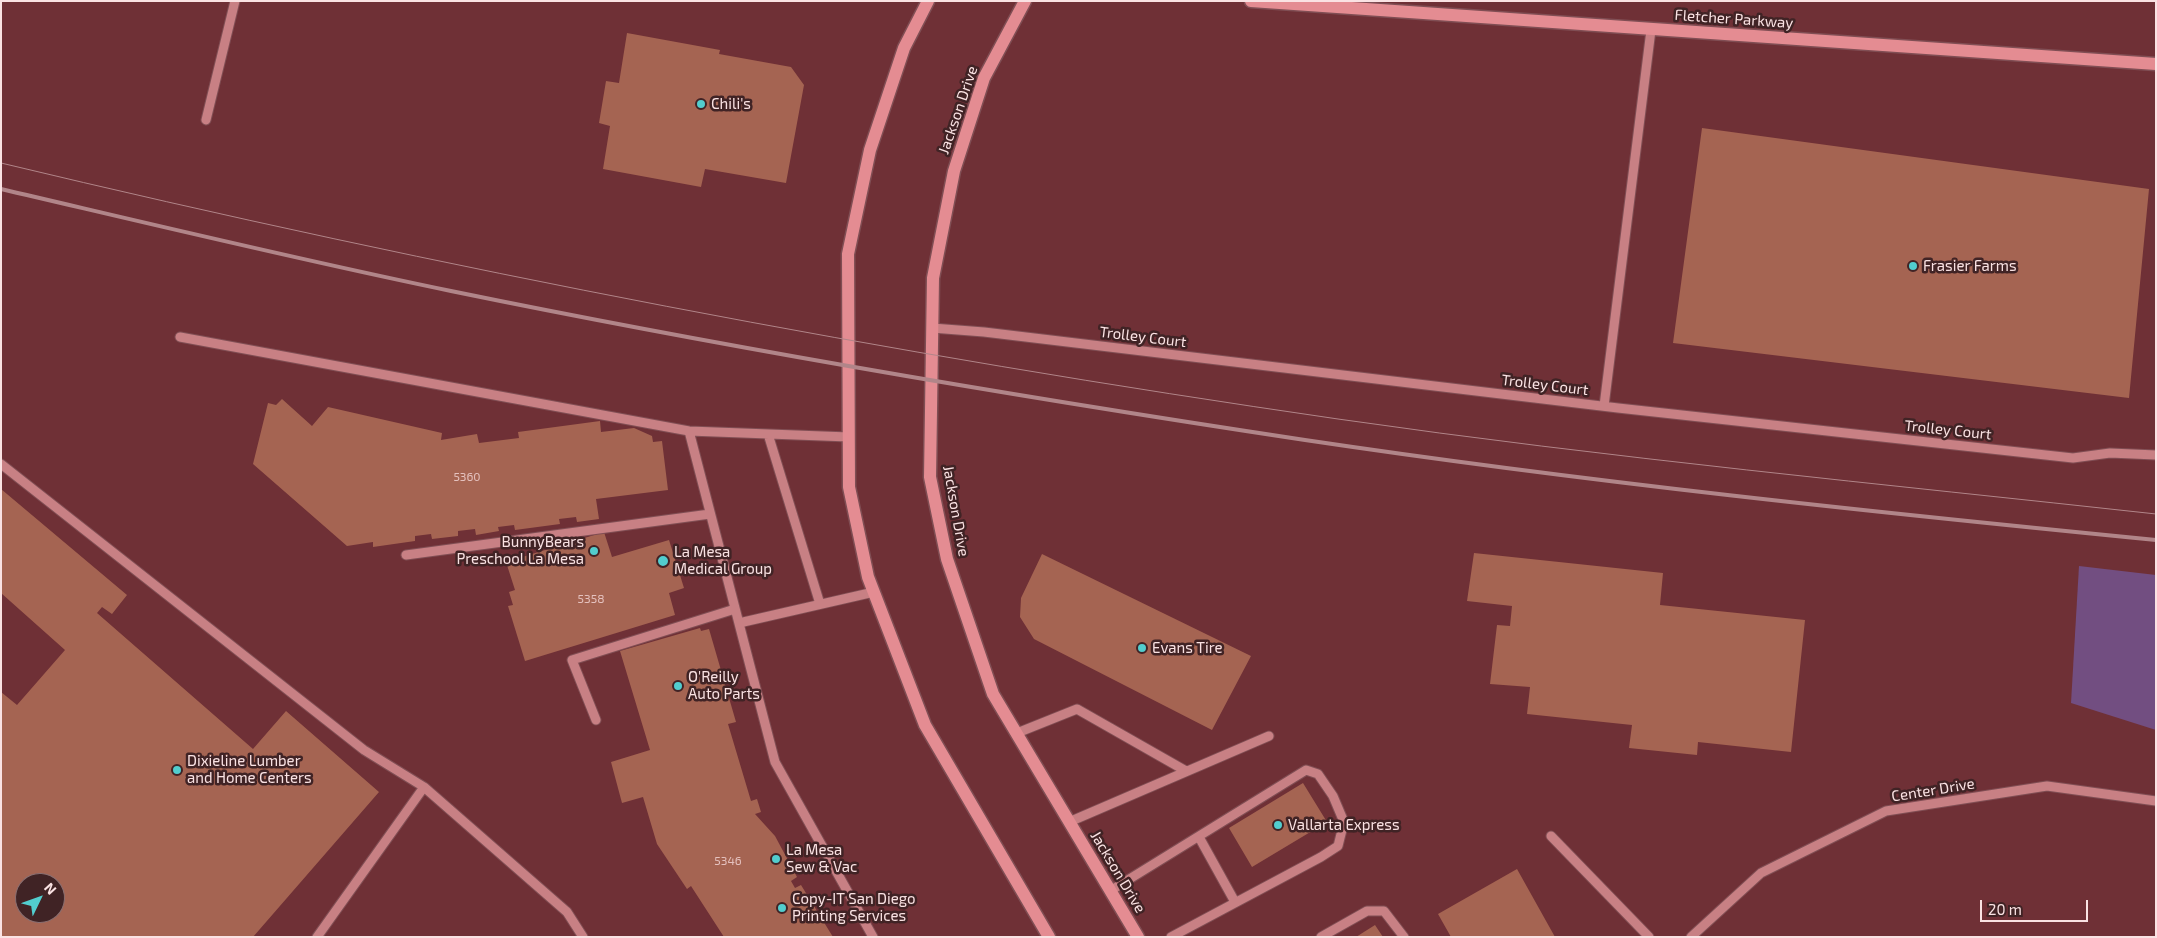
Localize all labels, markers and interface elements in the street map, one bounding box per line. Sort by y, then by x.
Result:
street label: Fletcher Parkway [1674,6,1794,32]
street label: Jackson Drive [934,64,982,156]
place label: Chili's [711,95,751,113]
marker: Chili's [695,98,707,110]
place label: Frasier Farms [1923,257,2017,275]
marker: Frasier Farms [1907,260,1919,272]
street label: Trolley Court [1099,323,1187,351]
street label: Trolley Court [1501,371,1589,399]
street label: Trolley Court [1904,416,1992,444]
street label: Jackson Drive [939,464,973,558]
house number: 5360 [453,470,481,484]
place label: BunnyBears Preschool La Mesa [456,533,584,568]
place label: La Mesa Medical Group [674,543,772,578]
marker: BunnyBears Preschool La Mesa [588,545,600,557]
marker: La Mesa Medical Group [656,554,670,568]
house number: 5358 [578,592,604,606]
place label: Evans Tire [1152,639,1222,657]
marker: Evans Tire [1136,642,1148,654]
place label: O'Reilly Auto Parts [688,668,760,703]
marker: O'Reilly Auto Parts [672,680,684,692]
place label: Dixieline Lumber and Home Centers [187,752,312,787]
marker: Dixieline Lumber and Home Centers [171,764,183,776]
street label: Center Drive [1890,775,1976,805]
place label: Vallarta Express [1288,816,1400,834]
marker: Vallarta Express [1272,819,1284,831]
street label: Jackson Drive [1087,828,1149,916]
place label: La Mesa Sew & Vac [786,841,857,876]
marker: La Mesa Sew & Vac [770,853,782,865]
house number: 5346 [714,854,742,868]
north arrow [15,873,65,923]
text: N [41,879,60,898]
place label: Copy-IT San Diego Printing Services [792,890,916,925]
scale bar [1982,890,2090,922]
text: 20 m [1988,900,2022,918]
marker: Copy-IT San Diego Printing Services [776,902,788,914]

